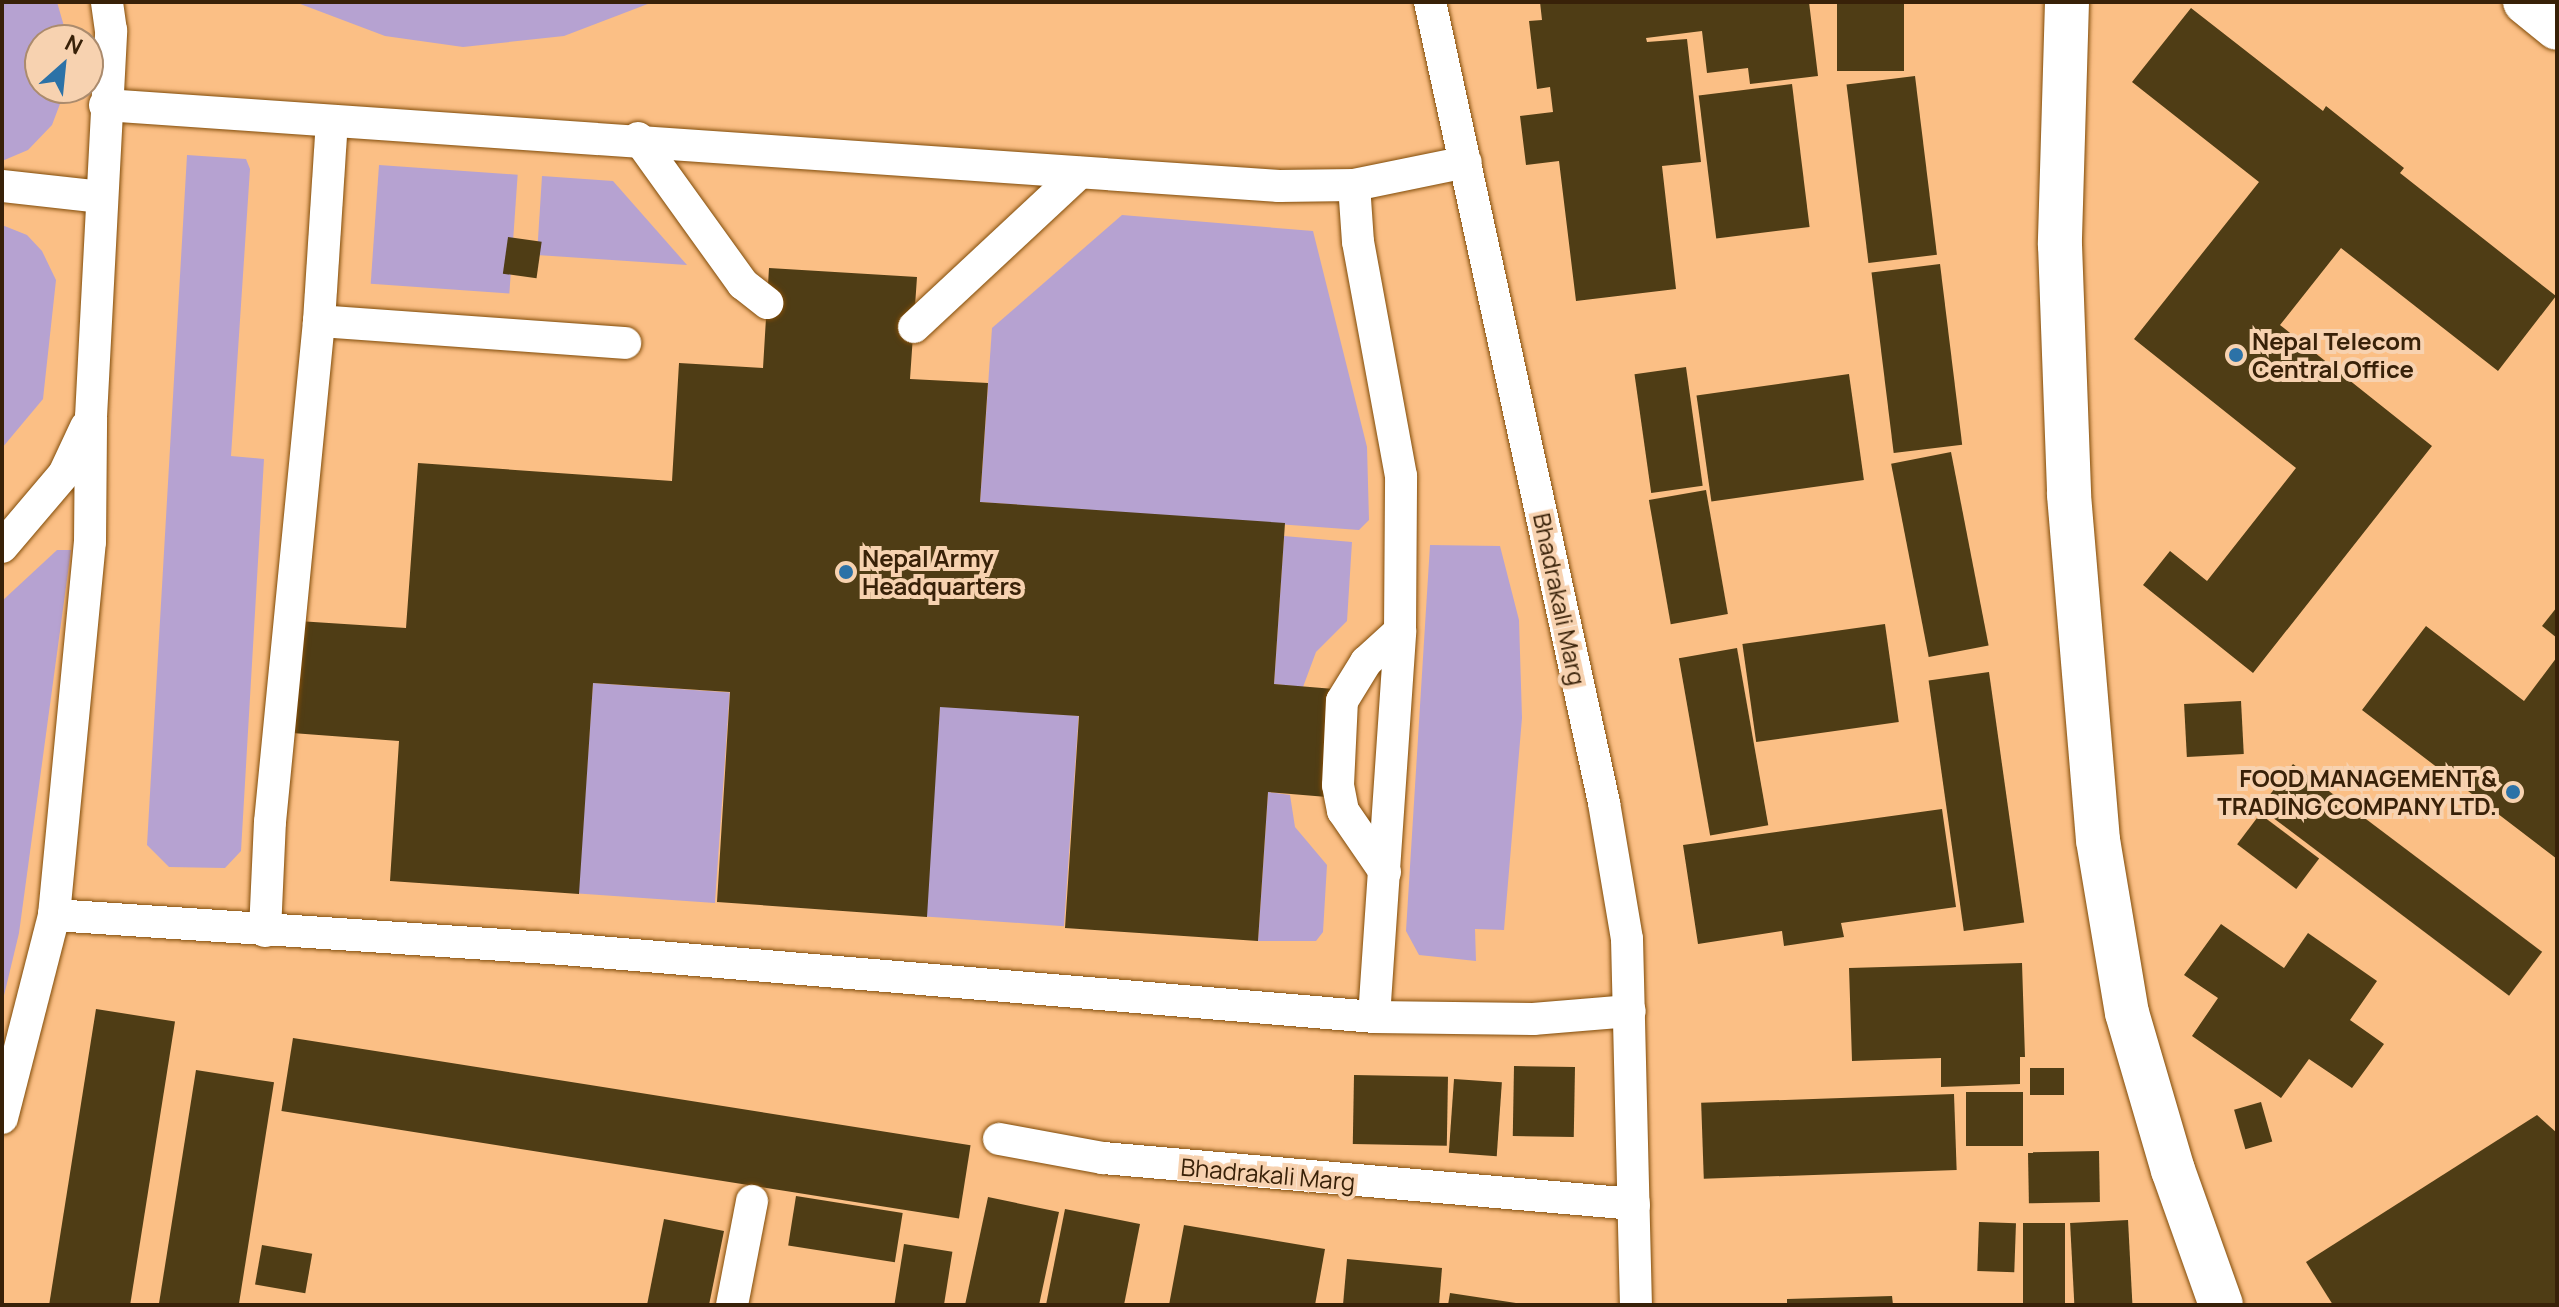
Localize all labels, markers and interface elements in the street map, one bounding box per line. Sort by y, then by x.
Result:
north arrow [24,24,104,104]
text: N [60,27,88,61]
place label: Nepal Telecom Central Office [2252,327,2422,383]
marker: Nepal Telecom Central Office [2227,346,2245,364]
street label: Bhadrakali Marg [1528,510,1592,688]
place label: Nepal Army Headquarters [862,544,1022,600]
marker: Nepal Army Headquarters [837,563,855,581]
place label: FOOD MANAGEMENT & TRADING COMPANY LTD. [2216,764,2497,820]
marker: FOOD MANAGEMENT & TRADING COMPANY LTD. [2504,783,2522,801]
street label: Bhadrakali Marg [1180,1152,1356,1196]

